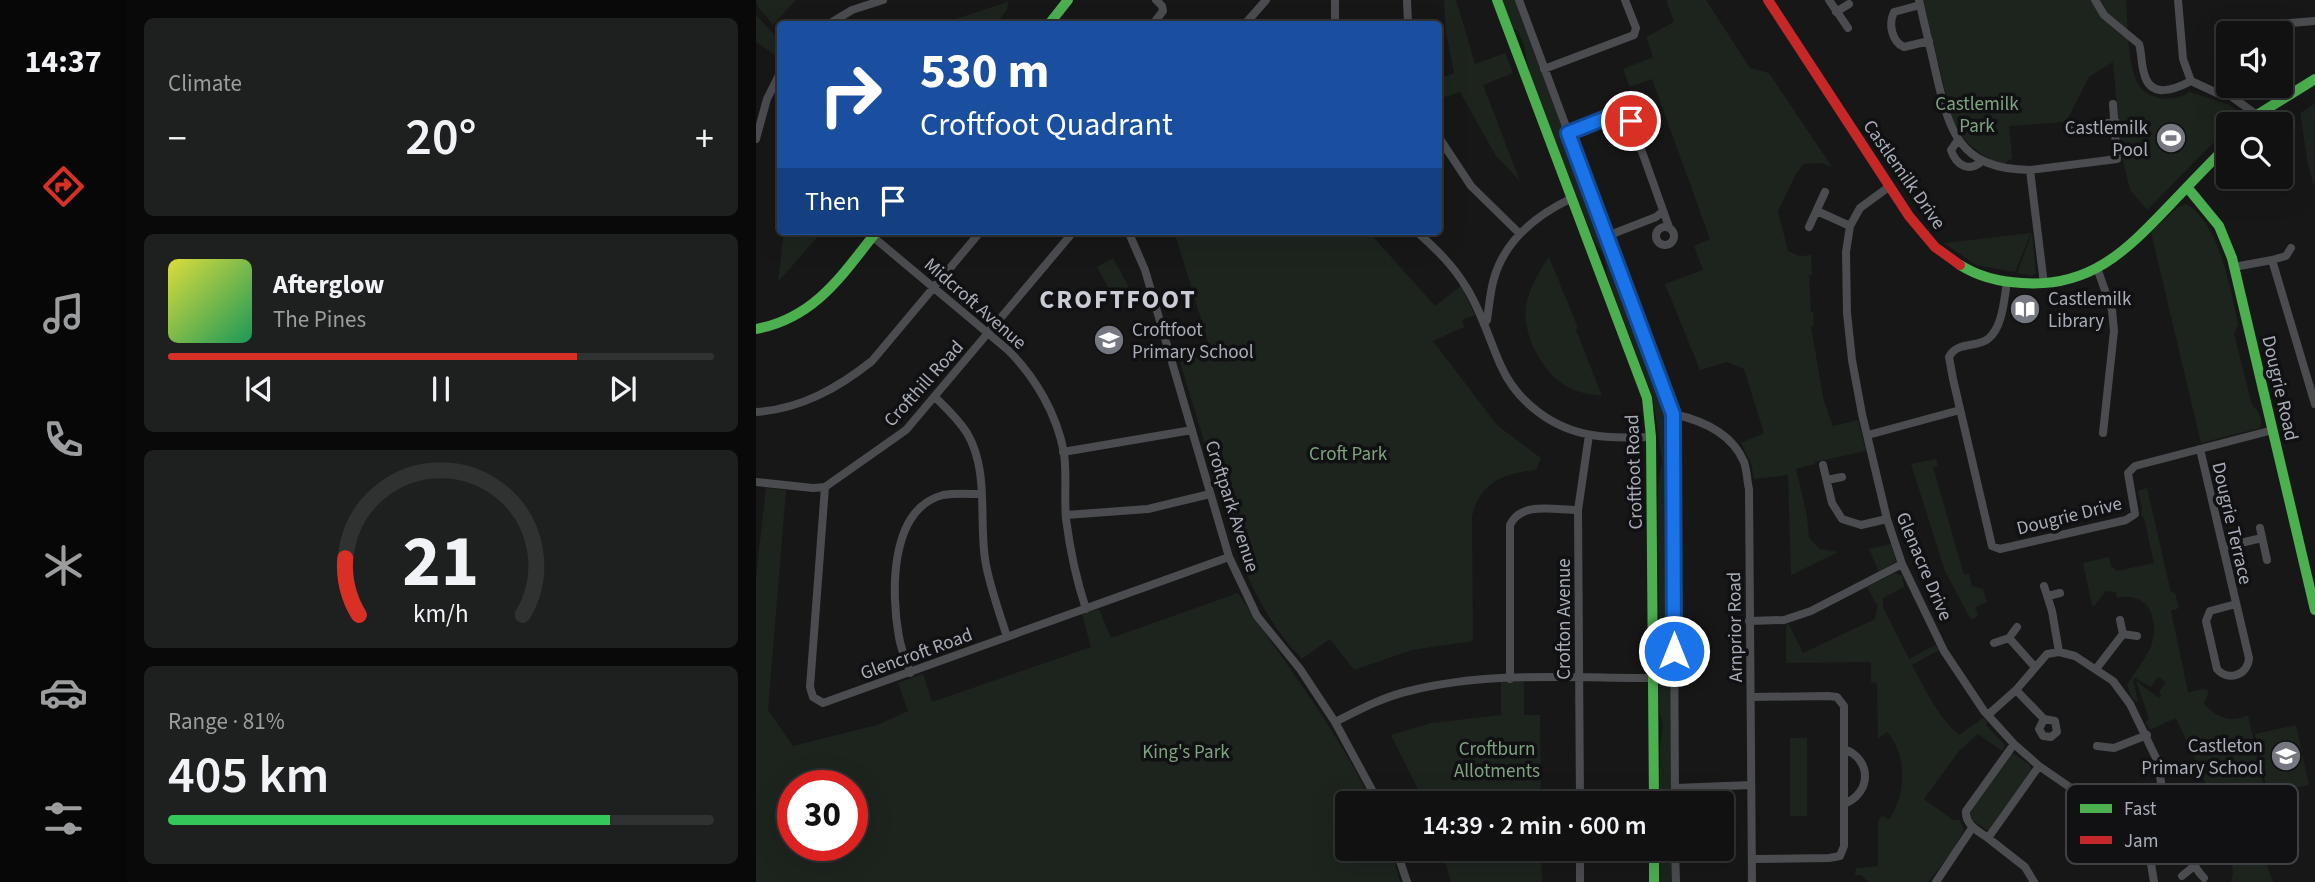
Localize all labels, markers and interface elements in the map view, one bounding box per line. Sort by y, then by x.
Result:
map controls [2216,21,2293,189]
button: sound [2216,21,2293,98]
text: 530 m [920,37,1049,107]
text: 14:37 [24,39,102,85]
icon: right [805,49,896,140]
text: Climate [168,67,242,100]
pin [1601,91,1661,151]
park label: Castlemilk Park [1935,91,2019,140]
text: 20° [405,101,477,175]
text: Croftfoot Quadrant [920,102,1173,148]
icon: arrive [1612,102,1650,140]
text: − [168,112,187,166]
text: + [695,112,714,166]
button: search [2216,112,2293,189]
street label: Castlemilk Drive [1856,115,1952,235]
place label: Castlemilk Pool [2065,115,2149,164]
sports icon: Castlemilk Pool [2154,121,2188,155]
icon: directions [39,162,88,211]
icon: arrive [874,182,912,220]
text: Then [805,183,860,220]
street label: Midcroft Avenue [918,252,1032,356]
text: Afterglow [273,266,384,303]
district label: CROFTFOOT [1039,281,1197,318]
place label: Castlemilk Library [2048,286,2132,335]
icon: music [39,289,88,338]
library icon: Castlemilk Library [2008,292,2042,326]
text: The Pines [273,303,366,336]
place label: Croftfoot Primary School [1132,317,1254,366]
school or university icon: Croftfoot Primary School [1092,323,1126,357]
street label: Dougrie Road [2254,333,2305,444]
street label: Crofthill Road [878,335,970,433]
icon: previous [240,370,278,408]
icon: pause [422,370,460,408]
icon: next [604,370,642,408]
street label: Croftfoot Road [1619,414,1650,530]
icon: phone [39,415,88,464]
street label: Croftpark Avenue [1198,437,1266,576]
park label: Croft Park [1309,441,1388,468]
street label: Dougrie Terrace [2204,460,2259,587]
street label: Dougrie Drive [2014,490,2125,543]
street label: Glenacre Drive [1889,508,1959,625]
text: 21 [403,510,479,614]
icon: climate [39,541,88,590]
street label: Crofton Avenue [1551,558,1578,680]
street label: Arnprior Road [1721,571,1750,682]
text: km/h [413,596,469,632]
position arrow [1637,614,1711,688]
street label: Glencroft Road [857,622,976,687]
icon: car [39,668,88,717]
text: Range · 81% [168,705,285,738]
place label: Castleton Primary School [2141,733,2263,782]
park label: Croftburn Allotments [1454,736,1540,785]
text: 405 km [168,739,329,813]
park label: King's Park [1142,739,1230,766]
school or university icon: Castleton Primary School [2269,739,2303,773]
speed limit sign: 30 [777,770,868,861]
legend [2066,784,2298,864]
icon: filters [39,794,88,843]
text: Fast [2124,796,2157,823]
text: 14:39 · 2 min · 600 m [1422,807,1647,844]
text: Jam [2124,828,2158,855]

